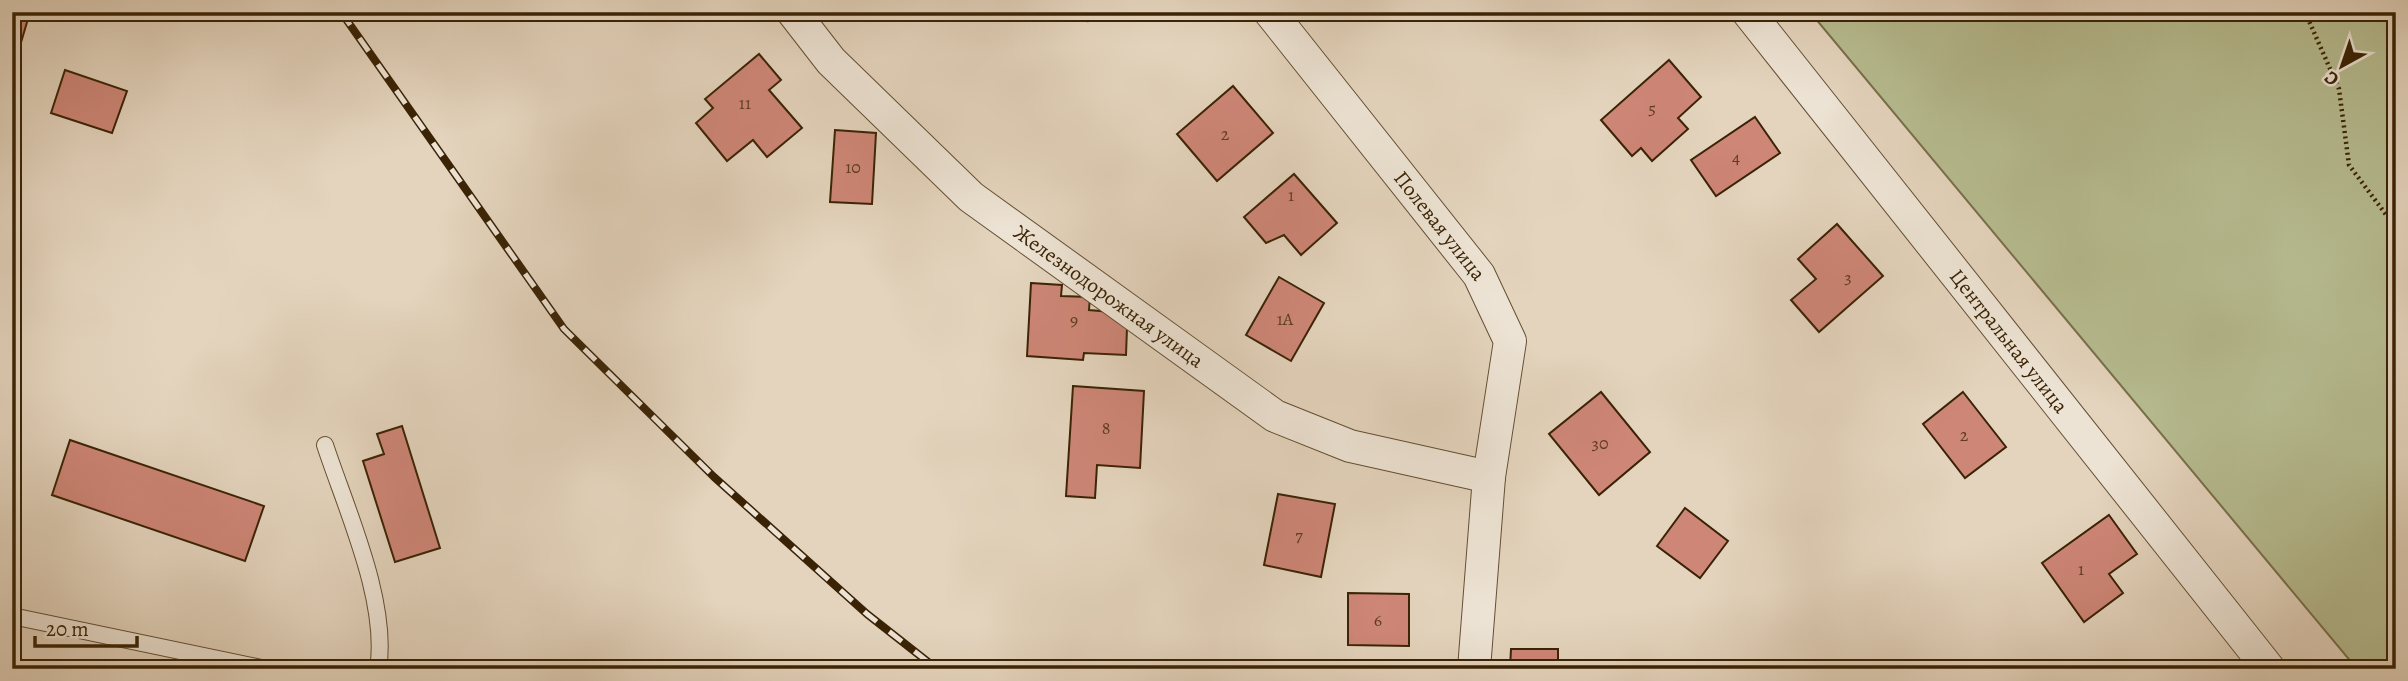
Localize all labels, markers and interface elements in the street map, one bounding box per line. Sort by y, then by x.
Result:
north arrow [2306,32,2376,102]
text: С [2319,65,2345,92]
house number: 11 [739,91,751,115]
house number: 5 [1648,96,1656,120]
house number: 2 [1221,122,1230,146]
house number: 4 [1732,145,1740,169]
house number: 10 [845,155,861,179]
street label: Полевая улица [1388,165,1492,287]
house number: 1 [1288,183,1294,207]
street label: Железнодорожная улица [1008,218,1210,374]
street label: Центральная улица [1943,263,2075,419]
house number: 3 [1844,265,1852,289]
house number: 1А [1277,307,1294,331]
house number: 9 [1070,308,1078,332]
house number: 8 [1102,416,1110,440]
house number: 2 [1960,423,1969,447]
house number: 30 [1591,431,1609,455]
house number: 7 [1295,523,1303,547]
house number: 1 [2078,557,2084,581]
scale bar [35,604,136,648]
house number: 6 [1374,608,1382,632]
text: 20 m [46,615,89,643]

